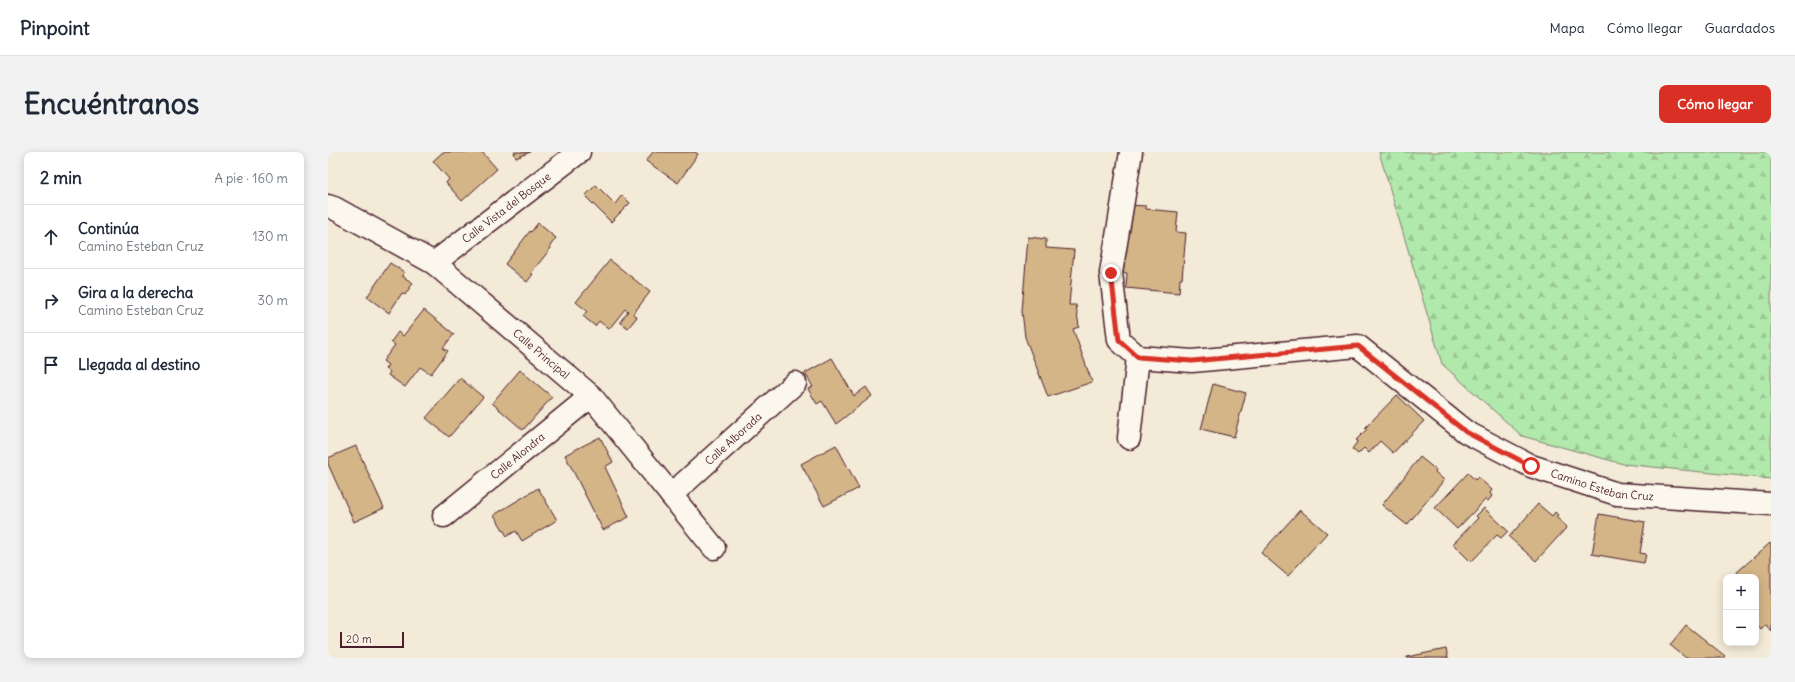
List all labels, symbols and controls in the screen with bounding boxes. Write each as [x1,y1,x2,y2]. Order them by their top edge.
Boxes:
text: Pinpoint [20,16,90,40]
text: Mapa [1550,19,1585,37]
text: Cómo llegar [1607,19,1683,37]
text: Guardados [1705,19,1775,37]
button: Cómo llegar [1659,85,1771,123]
text: Encuéntranos [24,86,199,122]
text: 2 min [40,167,82,189]
street label: Calle Vista del Bosque [459,169,554,246]
text: A pie · 160 m [214,170,288,187]
text: Continúa [78,219,139,238]
icon: ahead [40,226,62,248]
text: 130 m [252,228,288,245]
text: Camino Esteban Cruz [78,238,204,255]
route end [1102,264,1120,282]
text: Gira a la derecha [78,283,193,302]
icon: right [40,290,62,312]
text: 30 m [258,292,288,309]
text: Camino Esteban Cruz [78,302,204,319]
street label: Calle Principal [510,326,572,382]
icon: arrive [40,354,62,376]
text: Llegada al destino [78,355,200,374]
street label: Calle Alborada [702,409,765,468]
street label: Calle Alondra [488,430,548,482]
route start [1522,457,1540,475]
street label: Camino Esteban Cruz [1549,466,1654,503]
map controls [1723,574,1759,646]
button: + [1723,574,1759,610]
button: − [1723,610,1759,646]
scale bar [340,630,404,649]
text: 20 m [346,632,372,646]

